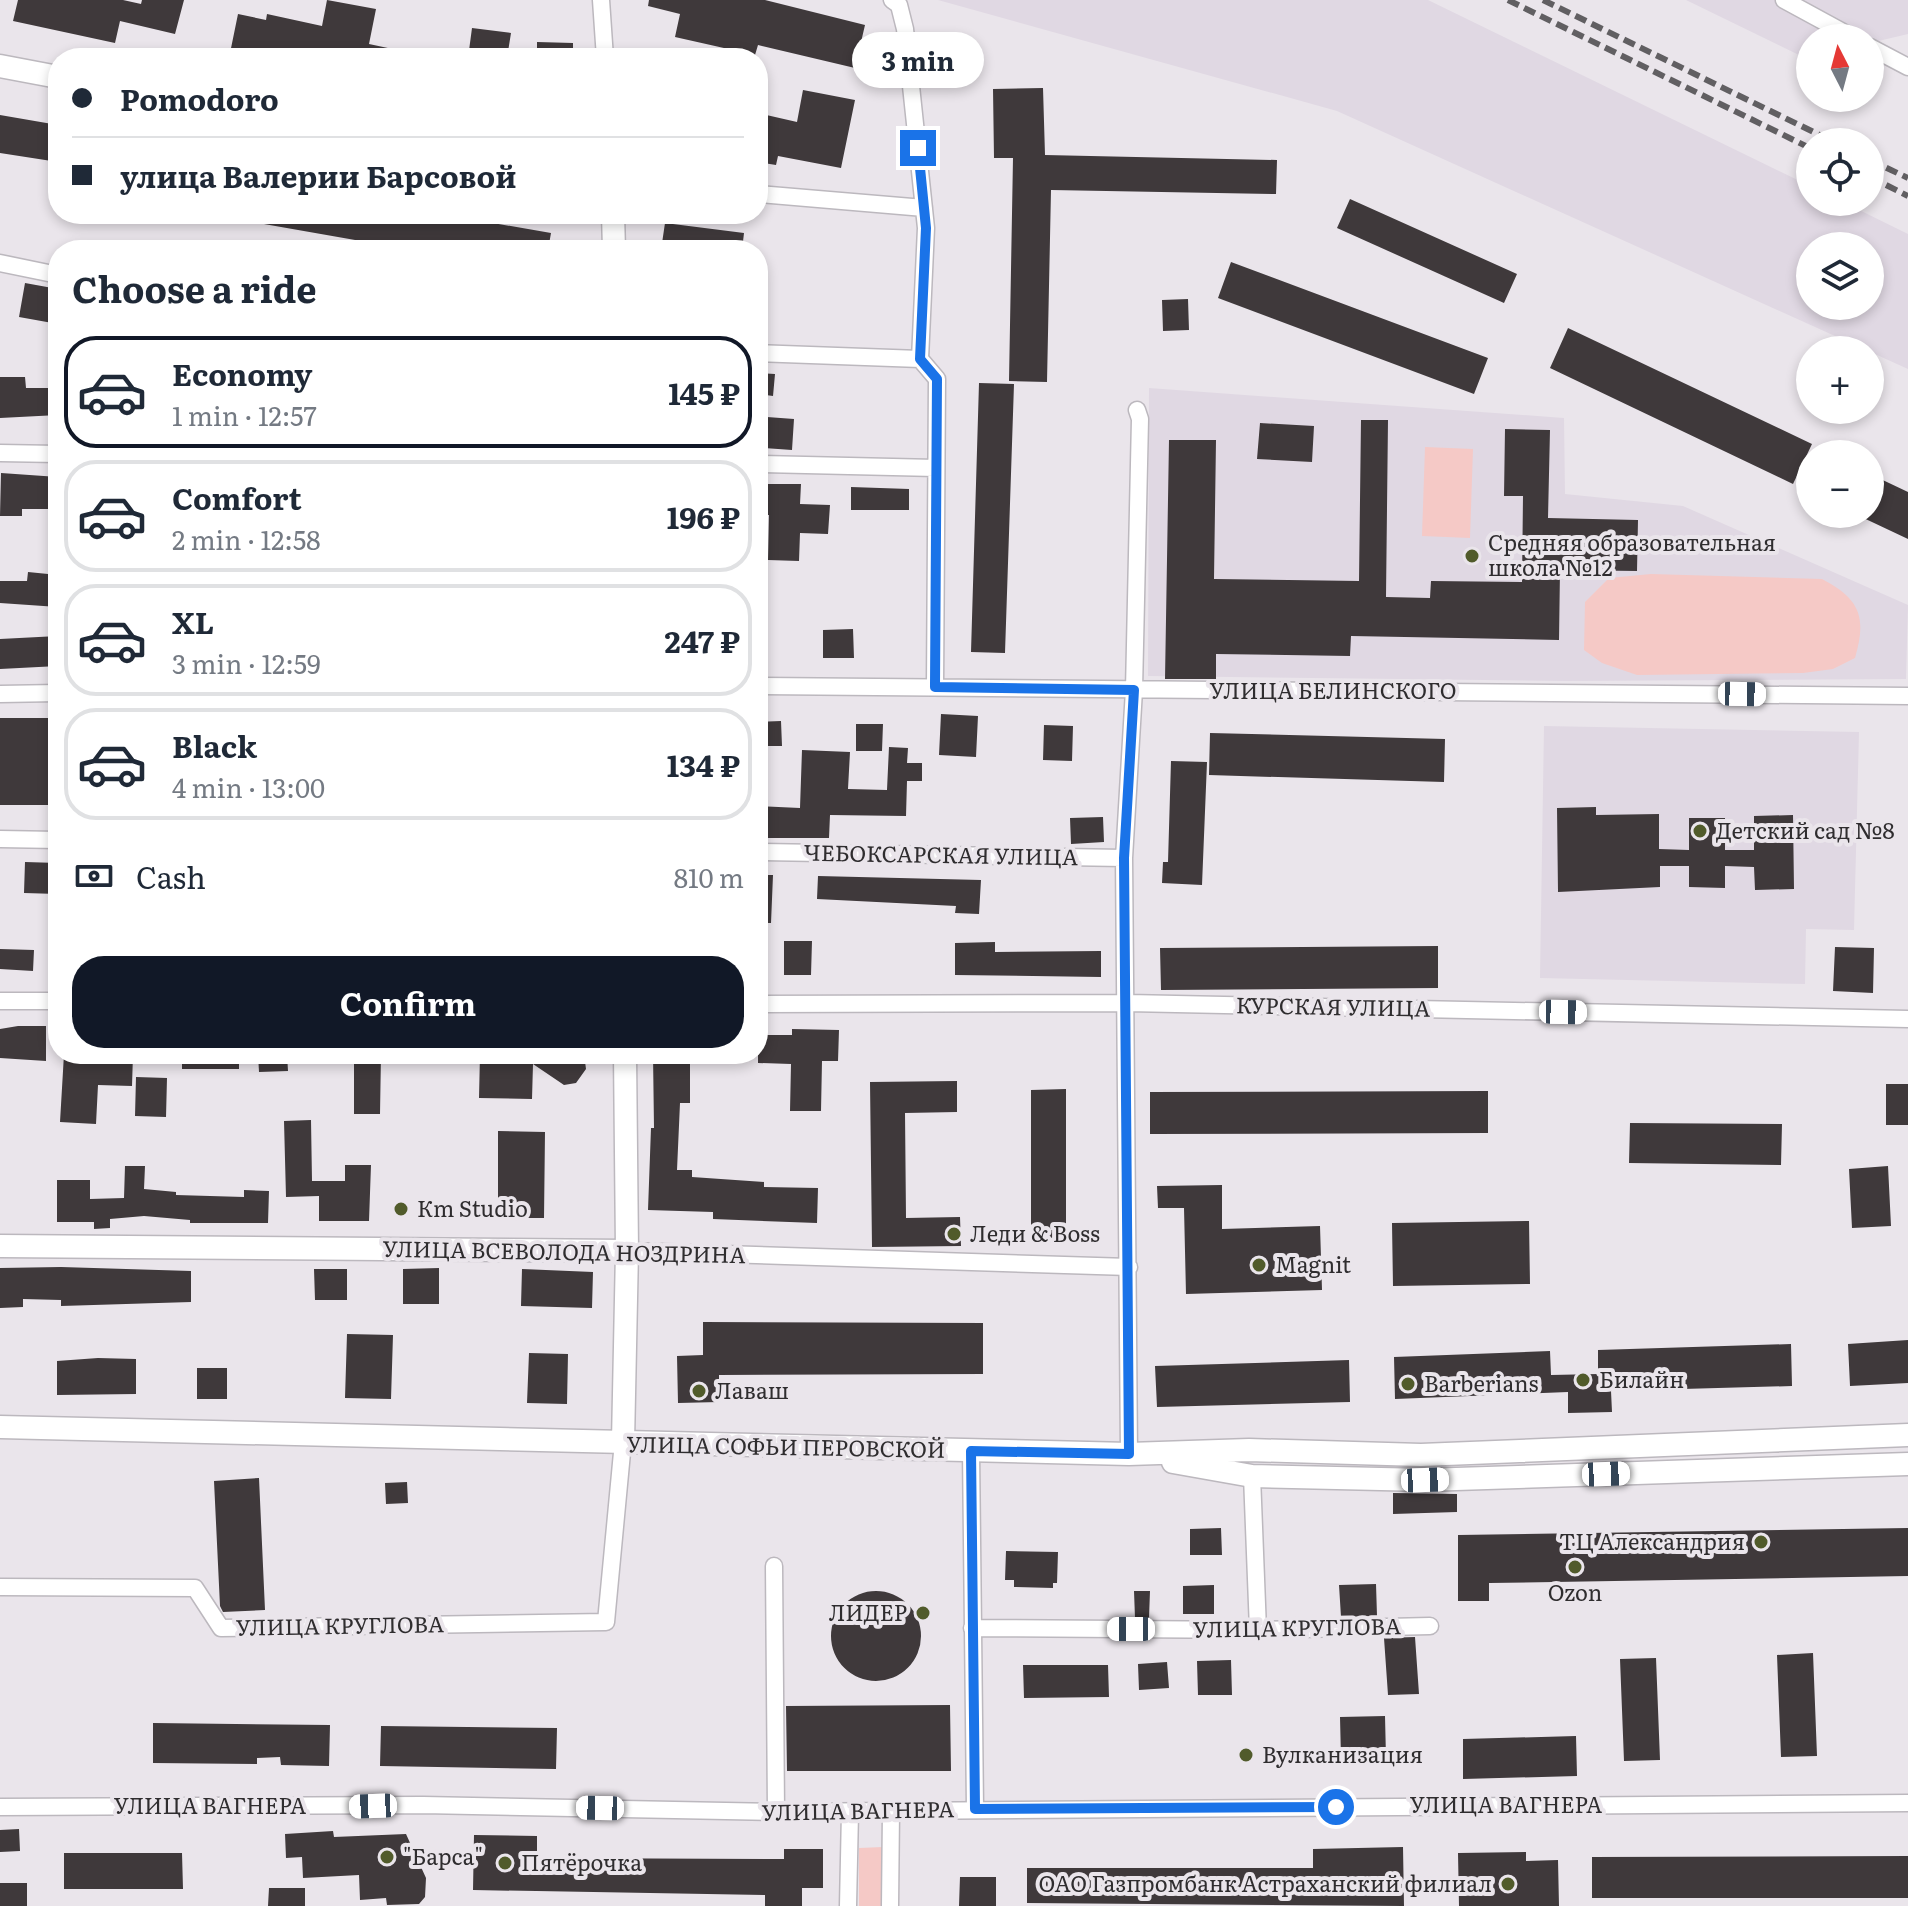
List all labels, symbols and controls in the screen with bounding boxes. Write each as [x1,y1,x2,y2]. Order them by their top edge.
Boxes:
north arrow [1796,24,1884,112]
map controls [1796,24,1884,528]
callout: 3 min [852,32,984,88]
text: 3 min [881,40,955,79]
text: Pomodoro [120,76,279,120]
button: locate [1796,128,1884,216]
route end [900,130,936,166]
text: улица Валерии Барсовой [120,153,517,197]
button: layers [1796,232,1884,320]
text: Choose a ride [72,261,317,314]
button: + [1796,336,1884,424]
text: Economy [172,351,312,395]
icon: car [76,356,148,428]
text: 145 ₽ [668,370,740,414]
text: 1 min · 12:57 [172,395,317,434]
button: − [1796,440,1884,528]
text: Comfort [172,475,302,519]
icon: car [76,480,148,552]
text: 196 ₽ [667,494,740,538]
text: 2 min · 12:58 [172,519,321,558]
place label: Средняя образовательная школа №12 [1488,525,1776,583]
marker: Средняя образовательная школа №12 [1463,547,1481,565]
text: XL [172,599,214,643]
icon: car [76,604,148,676]
text: 247 ₽ [665,618,740,662]
text: 3 min · 12:59 [172,643,321,682]
street label: УЛИЦА БЕЛИНСКОГО [1210,673,1456,706]
car [1718,682,1766,706]
text: Black [172,723,257,767]
icon: car [76,728,148,800]
text: 134 ₽ [667,742,740,786]
text: 4 min · 13:00 [172,767,325,806]
place label: Детский сад №8 [1716,813,1895,846]
marker: Детский сад №8 [1691,822,1709,840]
street label: ЧЕБОКСАРСКАЯ УЛИЦА [804,835,1078,872]
icon: cash [72,854,116,898]
text: Cash [136,854,206,898]
text: 810 m [674,857,744,896]
button: Confirm [72,956,744,1048]
street label: КУРСКАЯ УЛИЦА [1235,987,1431,1024]
car [1539,1000,1587,1024]
place label: Кm Studio [417,1191,528,1224]
marker: Кm Studio [392,1200,410,1218]
place label: Леди & Boss [970,1216,1100,1249]
marker: Леди & Boss [945,1225,963,1243]
street label: УЛИЦА ВСЕВОЛОДА НОЗДРИНА [382,1231,746,1270]
place label: Magnit [1275,1247,1351,1280]
marker: Magnit [1250,1256,1268,1274]
place label: Билайн [1599,1362,1684,1395]
place label: Barberians [1424,1366,1538,1399]
marker: Билайн [1574,1371,1592,1389]
place label: Лаваш [715,1373,789,1406]
marker: Barberians [1399,1375,1417,1393]
marker: Лаваш [690,1382,708,1400]
street label: УЛИЦА СОФЬИ ПЕРОВСКОЙ [626,1426,946,1465]
car [1582,1461,1630,1487]
car [1401,1467,1449,1493]
place label: ТЦ Александрия [1559,1524,1745,1557]
marker: ТЦ Александрия [1752,1533,1770,1551]
marker: Ozon [1566,1558,1584,1576]
place label: Ozon [1548,1575,1602,1608]
place label: ЛИДЕР [829,1595,907,1628]
marker: ЛИДЕР [914,1604,932,1622]
street label: УЛИЦА КРУГЛОВА [236,1606,444,1643]
street label: УЛИЦА КРУГЛОВА [1193,1608,1401,1645]
car [1107,1617,1155,1641]
place label: Вулканизация [1262,1737,1423,1770]
marker: Вулканизация [1237,1746,1255,1764]
street label: УЛИЦА ВАГНЕРА [1410,1787,1602,1820]
street label: УЛИЦА ВАГНЕРА [114,1788,306,1821]
route start [1318,1789,1354,1825]
street label: УЛИЦА ВАГНЕРА [761,1791,955,1828]
car [349,1793,397,1819]
car [576,1796,624,1820]
place label: "Барса" [403,1839,483,1872]
place label: Пятёрочка [521,1845,642,1878]
marker: "Барса" [378,1848,396,1866]
marker: Пятёрочка [496,1854,514,1872]
place label: ОАО Газпромбанк Астраханский филиал [1038,1866,1492,1899]
marker: ОАО Газпромбанк Астраханский филиал [1499,1875,1517,1893]

